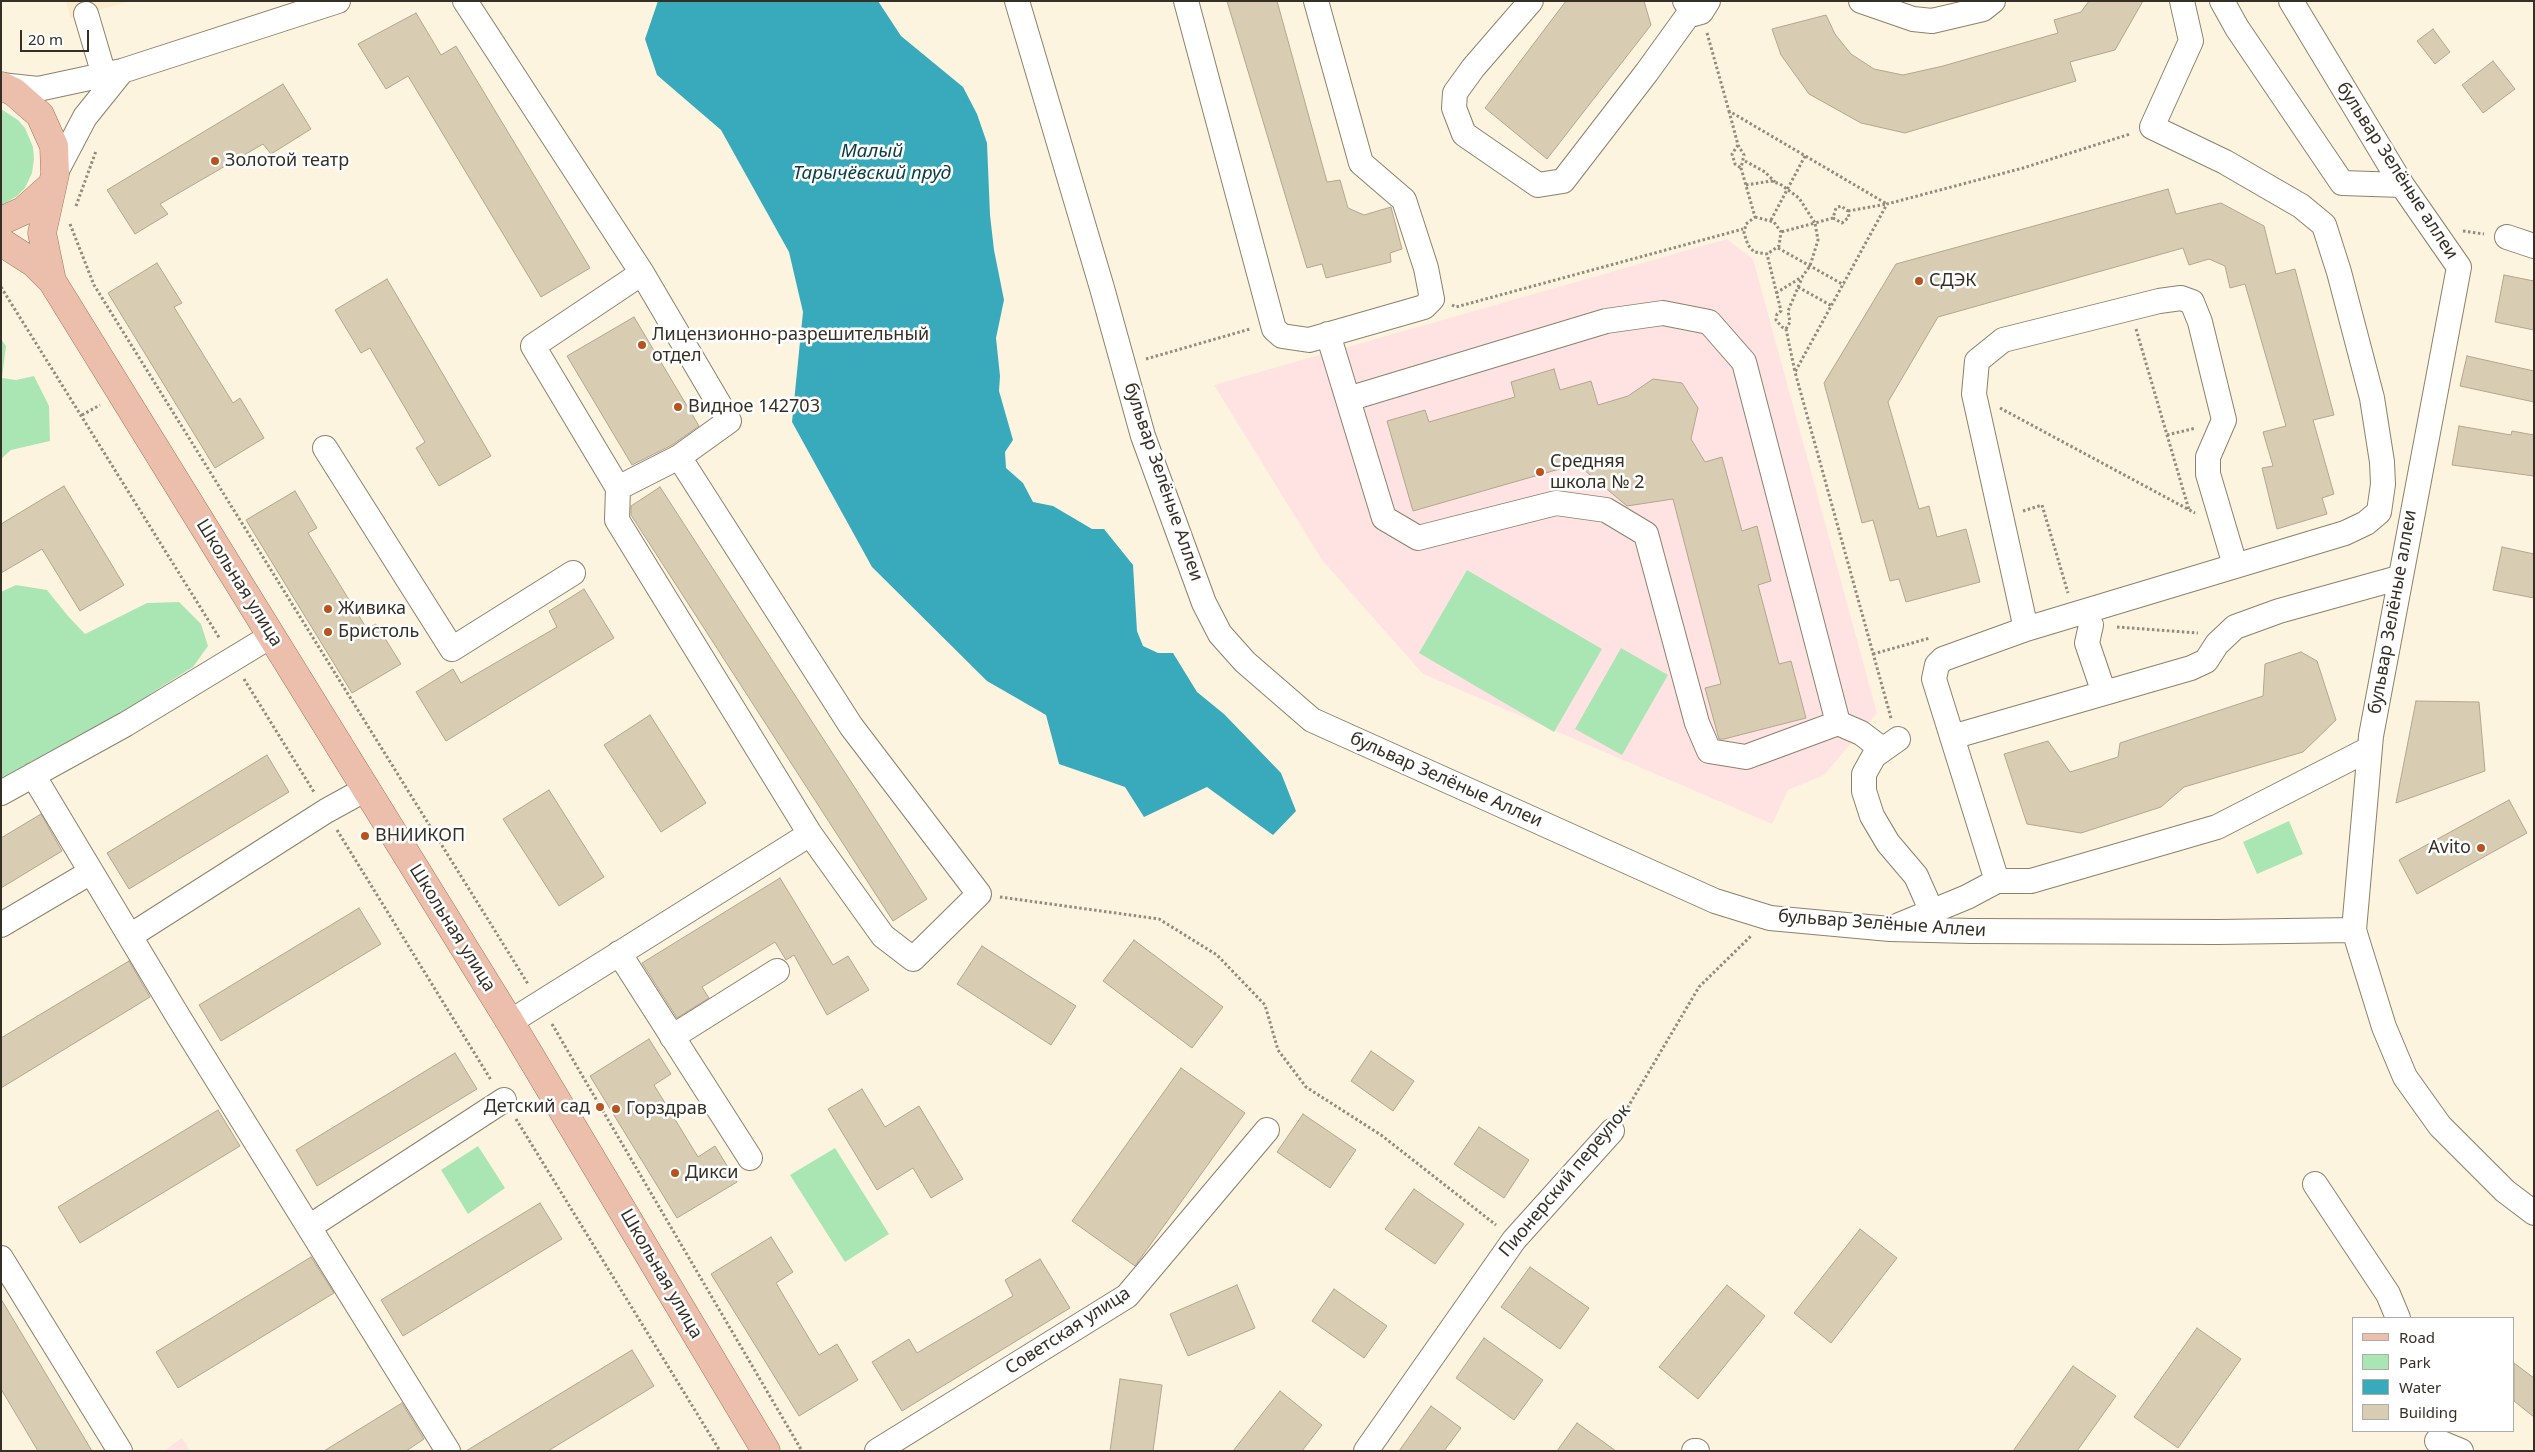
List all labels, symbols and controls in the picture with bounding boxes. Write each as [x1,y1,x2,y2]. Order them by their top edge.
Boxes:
scale bar [22,20,91,52]
text: 20 m [28,29,63,49]
street label: бульвар Зелёные аллеи [2332,78,2462,264]
water label: Малый Тарычёвский пруд [793,141,951,185]
place label: Золотой театр [225,150,349,172]
marker: Золотой театр [209,155,221,167]
place label: СДЭК [1929,270,1977,292]
marker: СДЭК [1913,275,1925,287]
place label: Лицензионно-разрешительный отдел [652,324,929,366]
marker: Лицензионно-разрешительный отдел [636,339,648,351]
street label: бульвар Зелёные Аллеи [1119,380,1207,584]
place label: Видное 142703 [688,396,820,418]
marker: Видное 142703 [672,401,684,413]
place label: Средняя школа № 2 [1550,451,1645,494]
marker: Средняя школа № 2 [1534,466,1546,478]
street label: бульвар Зелёные аллеи [2364,508,2422,716]
street label: Школьная улица [191,515,287,651]
place label: Живика [338,598,406,620]
marker: Живика [322,603,334,615]
place label: Бристоль [338,621,419,643]
marker: Бристоль [322,626,334,638]
street label: бульвар Зелёные Аллеи [1346,728,1546,832]
place label: ВНИИКОП [375,825,465,847]
marker: ВНИИКОП [359,830,371,842]
place label: Avito [2428,837,2471,859]
marker: Avito [2475,842,2487,854]
street label: Школьная улица [404,860,500,996]
street label: бульвар Зелёные Аллеи [1777,906,1987,942]
place label: Детский сад [484,1096,590,1118]
place label: Горздрав [626,1098,707,1120]
street label: Пионерский переулок [1495,1100,1635,1262]
marker: Детский сад [594,1101,606,1113]
marker: Горздрав [610,1103,622,1115]
place label: Дикси [685,1162,739,1184]
marker: Дикси [669,1167,681,1179]
street label: Школьная улица [615,1205,707,1343]
street label: Советская улица [1002,1283,1134,1379]
legend [2352,1317,2515,1432]
text: Road [2399,1327,2435,1347]
text: Park [2399,1352,2431,1372]
text: Water [2399,1377,2441,1397]
text: Building [2399,1402,2457,1422]

